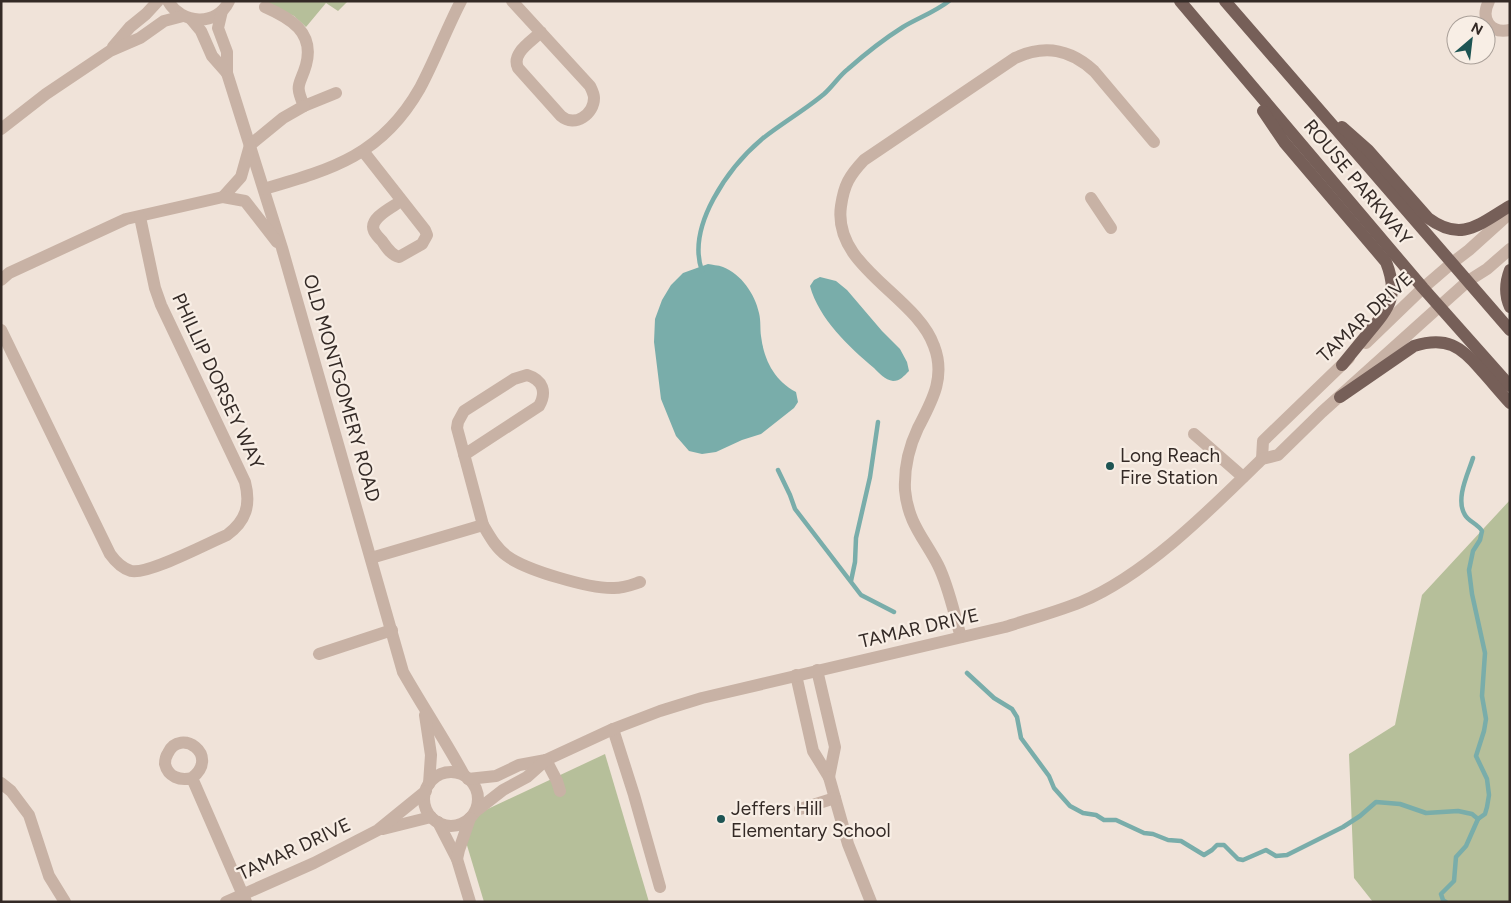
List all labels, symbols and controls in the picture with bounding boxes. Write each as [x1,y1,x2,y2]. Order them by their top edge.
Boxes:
north arrow [1446,15,1496,65]
text: N [1468,19,1486,39]
street label: ROUSE PARKWAY [1299,115,1418,250]
street label: TAMAR DRIVE [1313,267,1417,367]
street label: OLD MONTGOMERY ROAD [298,272,386,504]
street label: PHILLIP DORSEY WAY [167,289,269,473]
place label: Long Reach Fire Station [1120,444,1220,489]
marker: Long Reach Fire Station [1104,460,1116,472]
street label: TAMAR DRIVE [857,603,981,653]
place label: Jeffers Hill Elementary School [731,797,891,842]
street label: TAMAR DRIVE [234,813,354,885]
marker: Jeffers Hill Elementary School [715,813,727,825]

